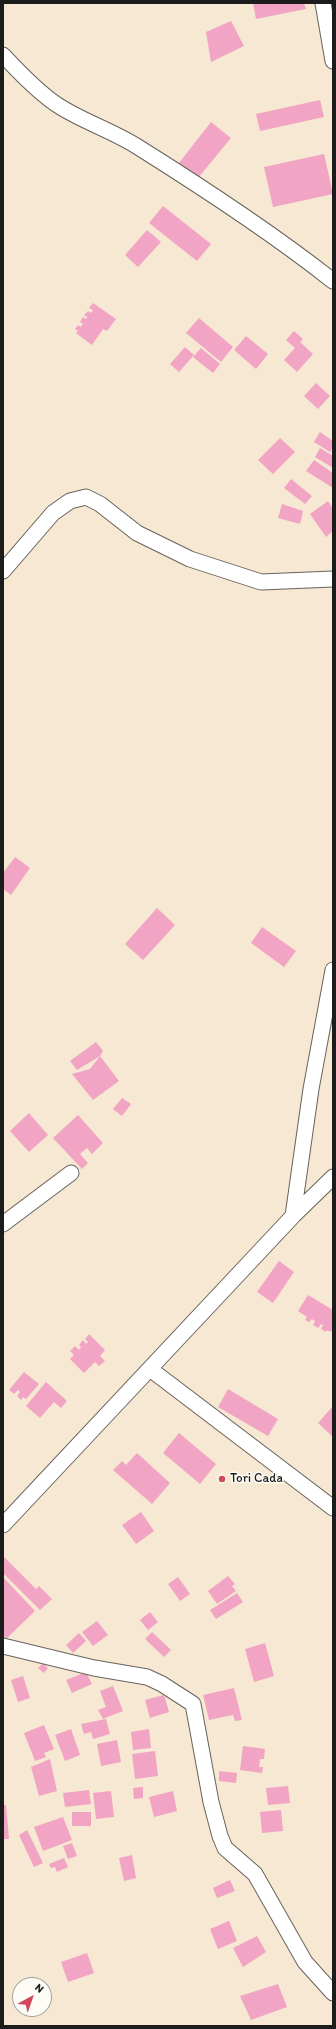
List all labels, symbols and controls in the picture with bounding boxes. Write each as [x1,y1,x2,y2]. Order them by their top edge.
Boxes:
place label: Tori Cada [230,1471,283,1487]
marker: Tori Cada [217,1474,227,1484]
north arrow [12,1977,52,2017]
text: N [32,1981,46,1996]

